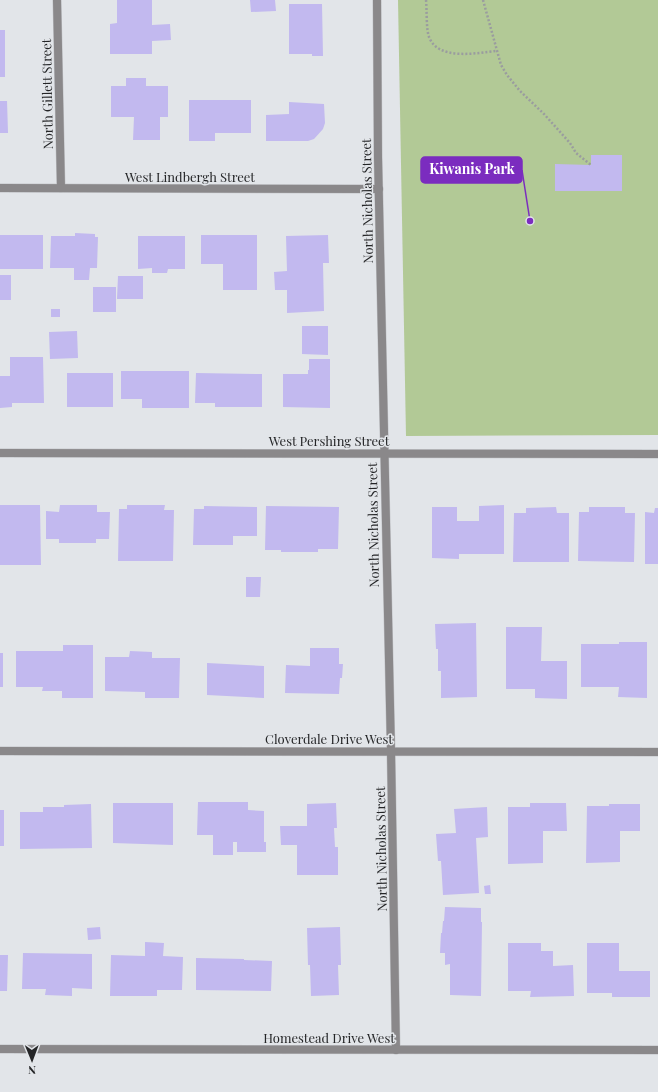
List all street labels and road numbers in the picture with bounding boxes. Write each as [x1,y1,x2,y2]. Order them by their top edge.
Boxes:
street label: North Gillett Street [37,38,56,150]
street label: North Nicholas Street [357,138,376,264]
street label: West Lindbergh Street [124,168,255,185]
street label: West Pershing Street [268,432,390,449]
street label: North Nicholas Street [363,462,382,588]
street label: Cloverdale Drive West [265,730,393,747]
street label: North Nicholas Street [371,786,390,912]
street label: Homestead Drive West [263,1029,395,1046]

